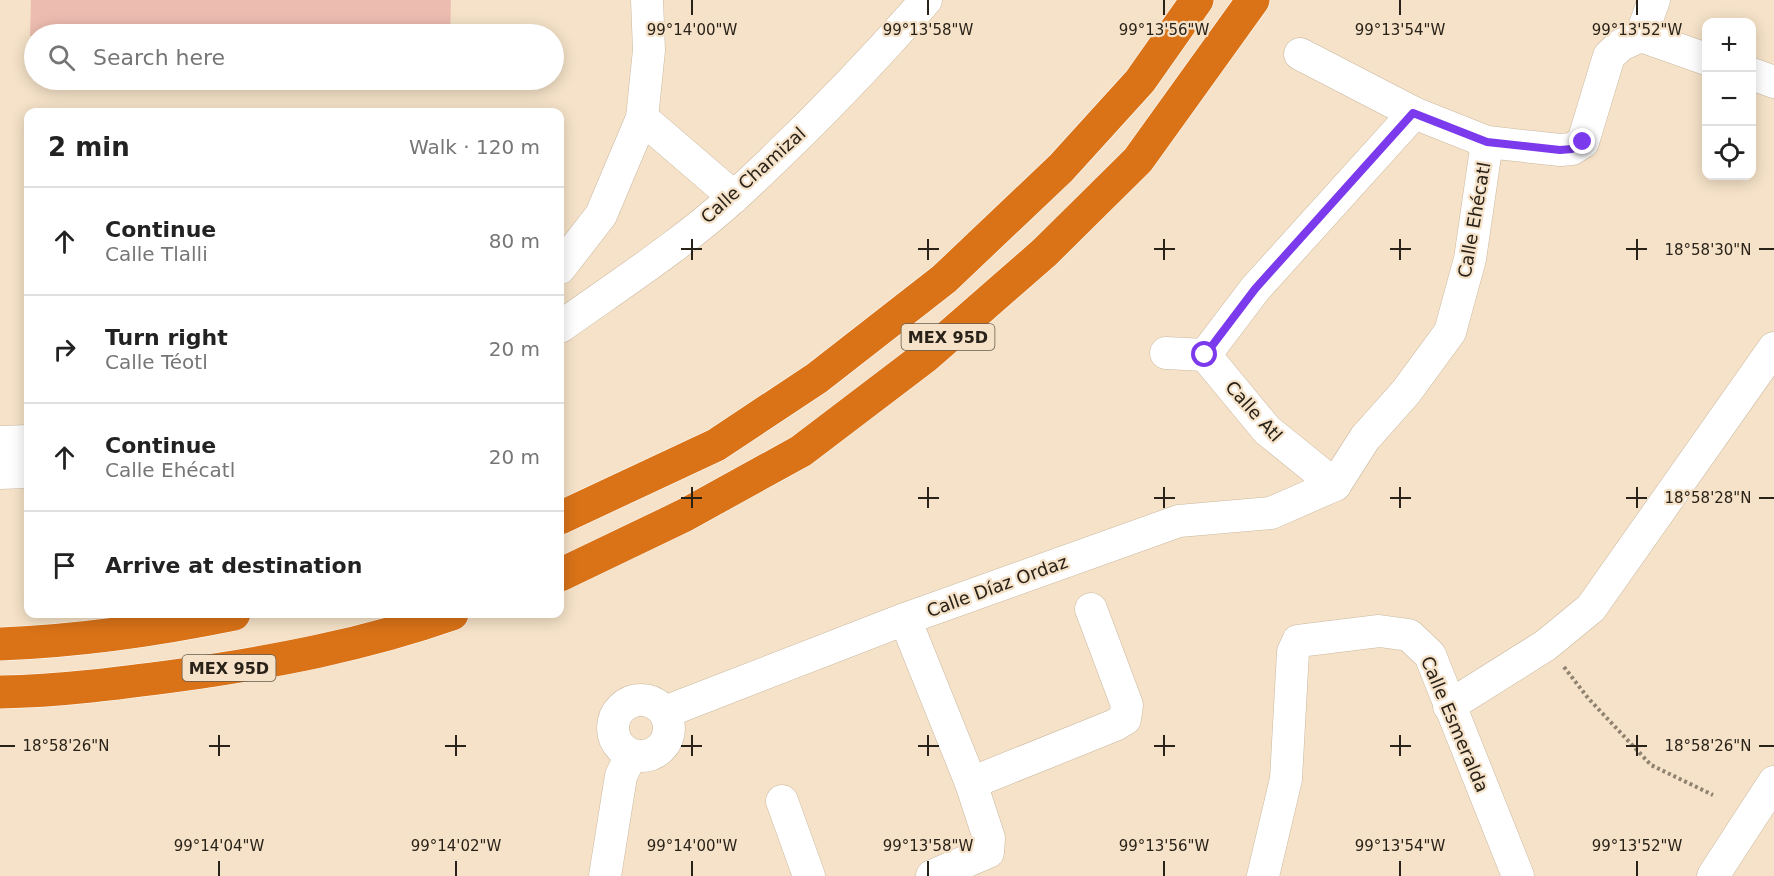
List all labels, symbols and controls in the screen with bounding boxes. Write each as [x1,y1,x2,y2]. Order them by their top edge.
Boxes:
map controls [1702,18,1756,180]
button: + [1702,18,1756,72]
text: 99°14'00"W [647,21,737,39]
text: 99°13'58"W [883,21,973,39]
text: 99°13'56"W [1119,21,1209,39]
text: 99°13'54"W [1355,21,1445,39]
text: 99°13'52"W [1592,21,1682,39]
search box [24,24,564,90]
icon: search [45,41,78,74]
text: Search here [93,45,225,70]
button: − [1702,72,1756,126]
street label: Calle Chamizal [696,123,810,227]
button: locate [1702,126,1756,180]
route end [1569,128,1595,154]
text: 2 min [48,132,130,162]
text: Walk · 120 m [409,135,540,159]
street label: Calle Ehécatl [1453,160,1495,280]
text: Continue [105,217,216,242]
icon: ahead [48,225,81,258]
text: 80 m [489,229,540,253]
text: 18°58'30"N [1664,241,1752,259]
text: Calle Tlalli [105,242,208,266]
road number: MEX 95D [902,324,994,350]
text: Turn right [105,325,228,350]
icon: right [48,333,81,366]
text: 20 m [489,337,540,361]
route start [1191,341,1217,367]
text: Calle Téotl [105,350,208,374]
street label: Calle Atl [1221,376,1287,446]
text: Continue [105,433,216,458]
icon: ahead [48,441,81,474]
text: 20 m [489,445,540,469]
text: Calle Ehécatl [105,458,235,482]
text: 18°58'28"N [1664,489,1752,507]
icon: arrive [48,549,81,582]
street label: Calle Díaz Ordaz [924,551,1070,621]
text: Arrive at destination [105,553,362,578]
street label: Calle Esmeralda [1417,653,1493,795]
road number: MEX 95D [182,655,276,681]
text: 18°58'26"N [22,737,110,755]
text: 18°58'26"N [1664,737,1752,755]
text: 99°14'04"W [174,837,264,855]
text: 99°14'02"W [411,837,501,855]
text: 99°14'00"W [647,837,737,855]
text: 99°13'58"W [883,837,973,855]
text: 99°13'56"W [1119,837,1209,855]
text: 99°13'54"W [1355,837,1445,855]
text: 99°13'52"W [1592,837,1682,855]

